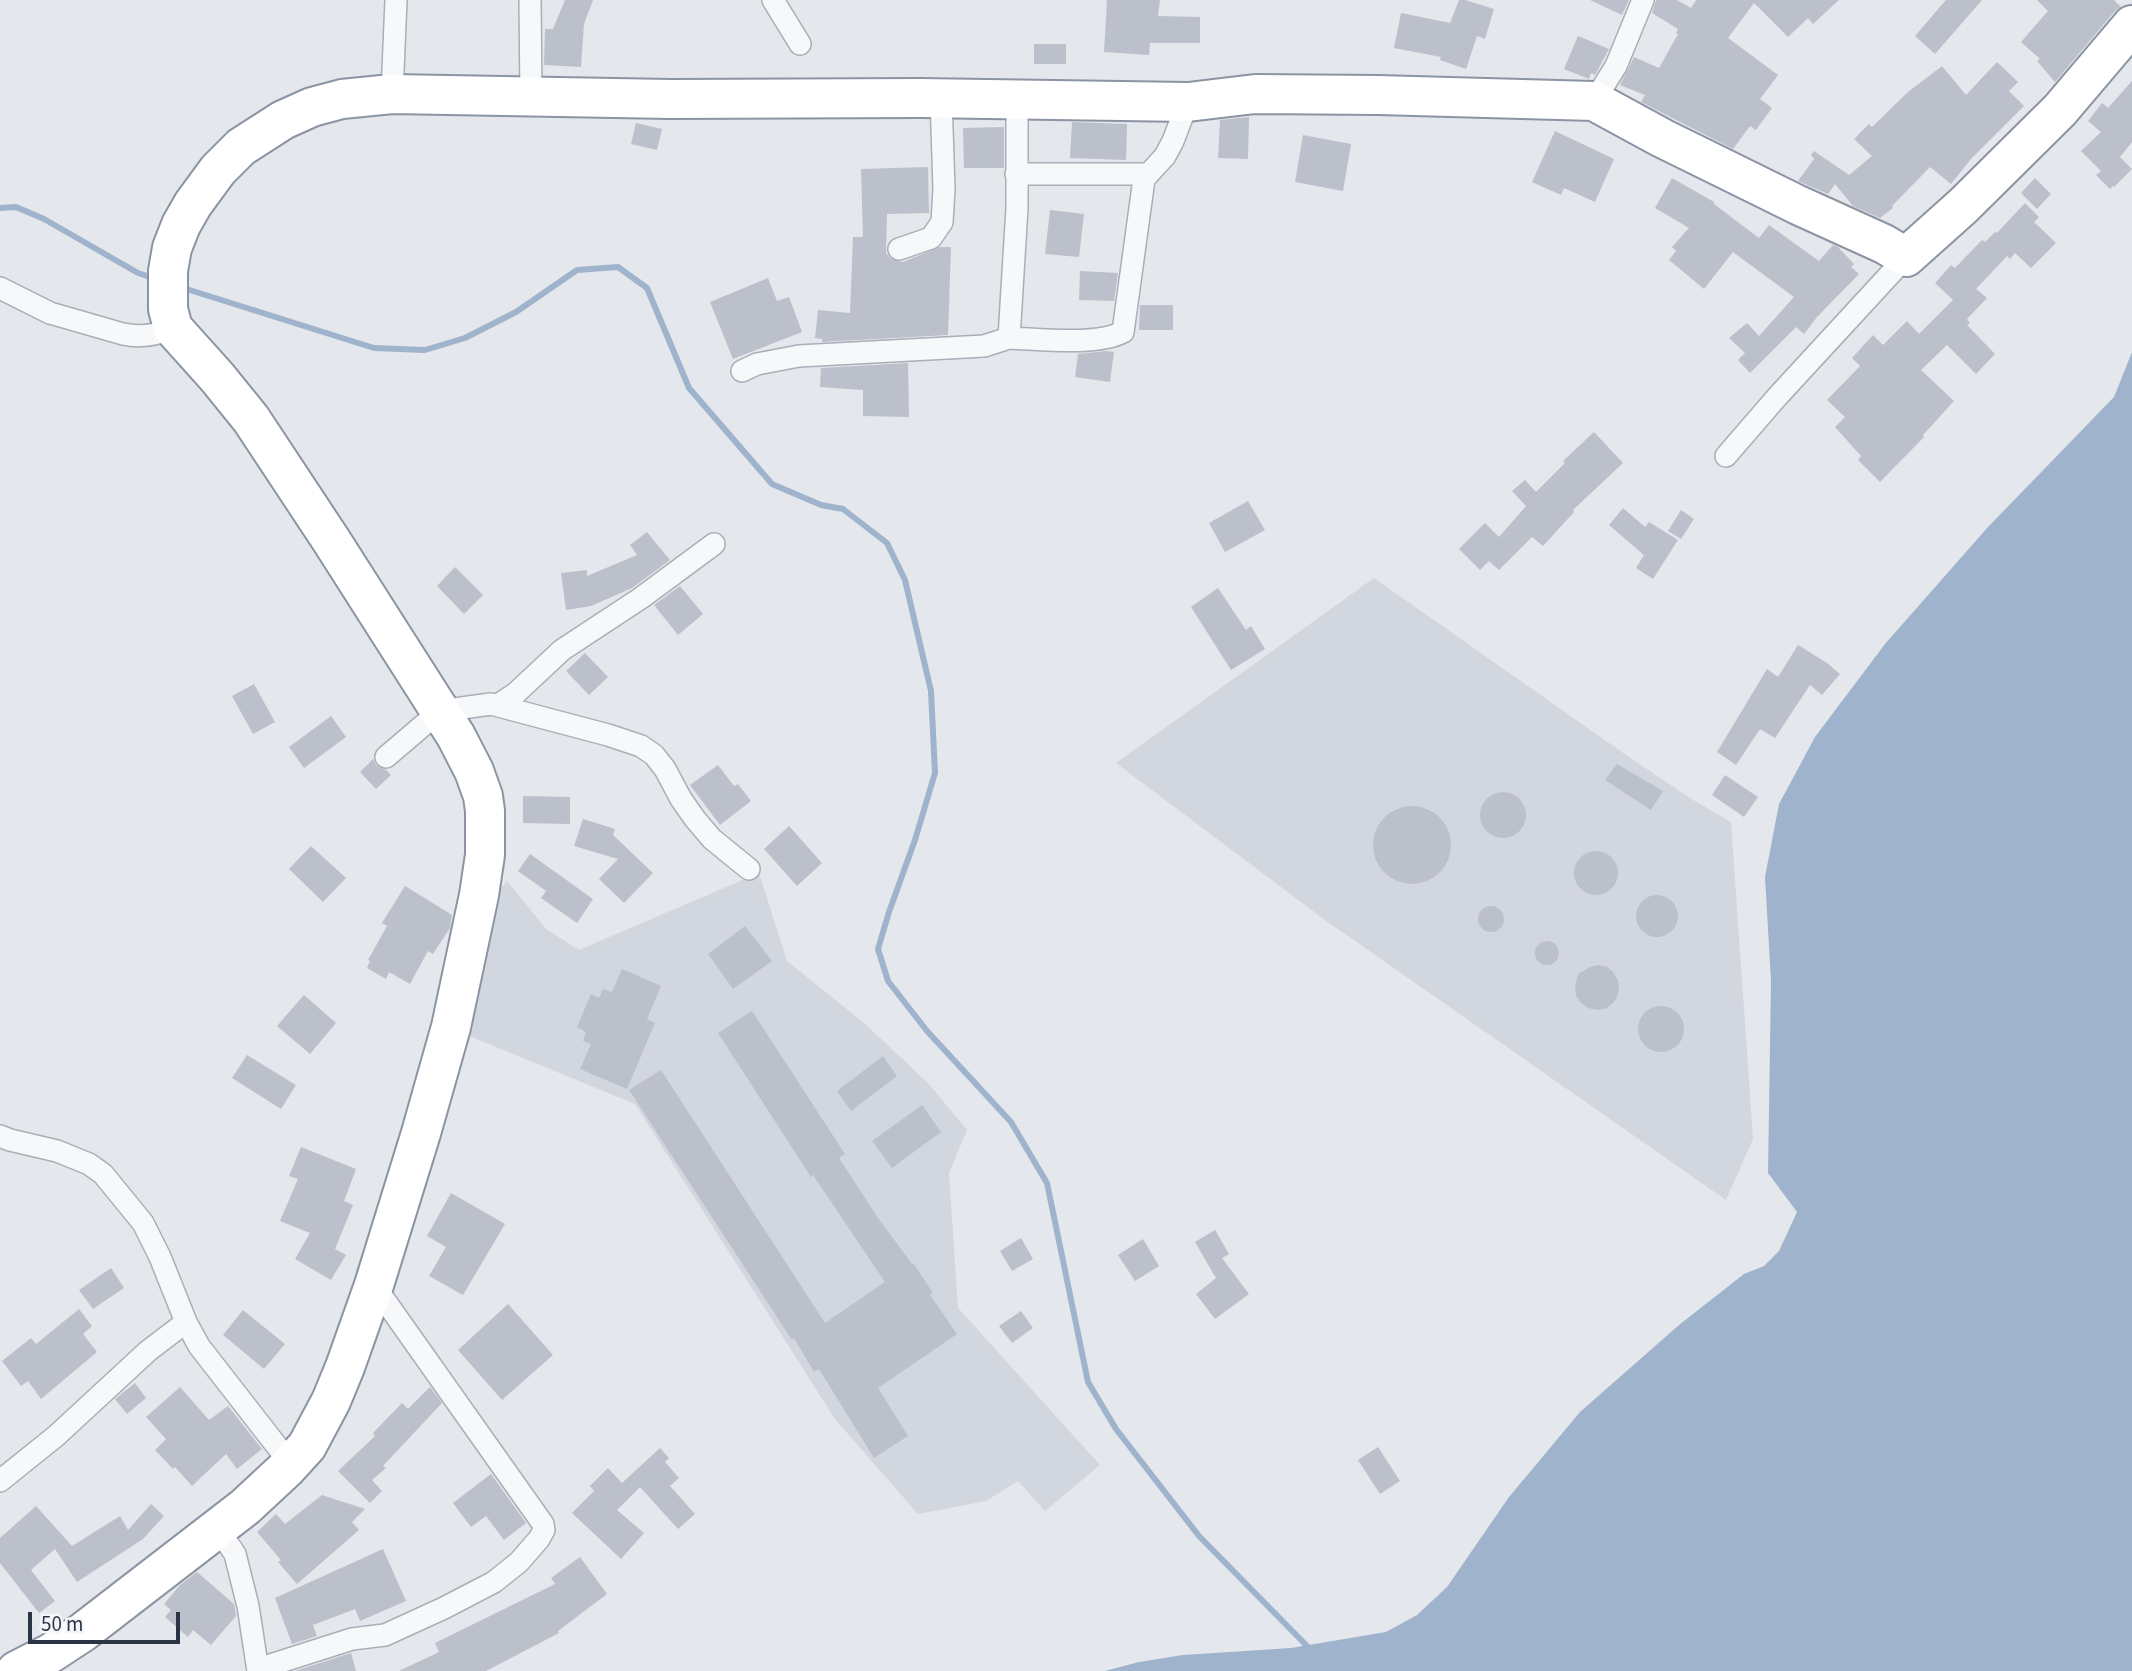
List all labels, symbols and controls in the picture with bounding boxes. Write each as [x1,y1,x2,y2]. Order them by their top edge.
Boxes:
scale bar [32,1598,184,1642]
text: 50 m [41,1609,83,1639]

